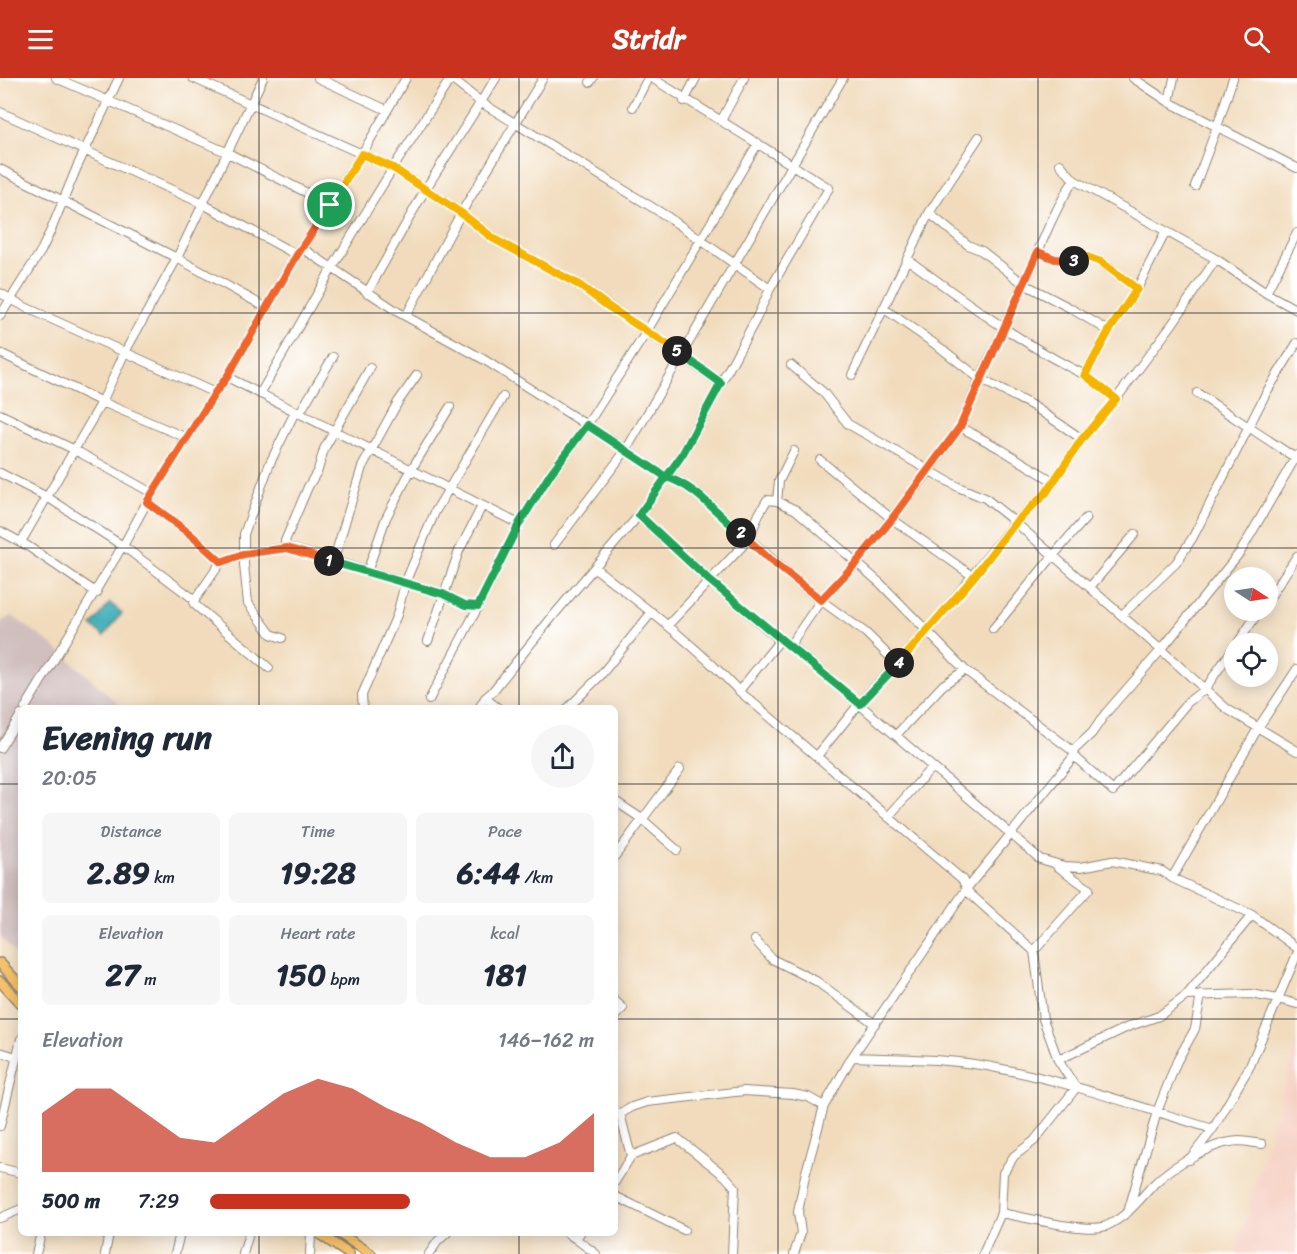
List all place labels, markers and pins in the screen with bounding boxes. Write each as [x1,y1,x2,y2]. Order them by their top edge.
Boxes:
pin [304,179,355,230]
pin: 3 [1059,246,1089,276]
pin: 5 [662,336,692,366]
pin: 2 [726,518,756,548]
pin: 1 [314,546,344,576]
pin: 4 [884,648,914,678]

